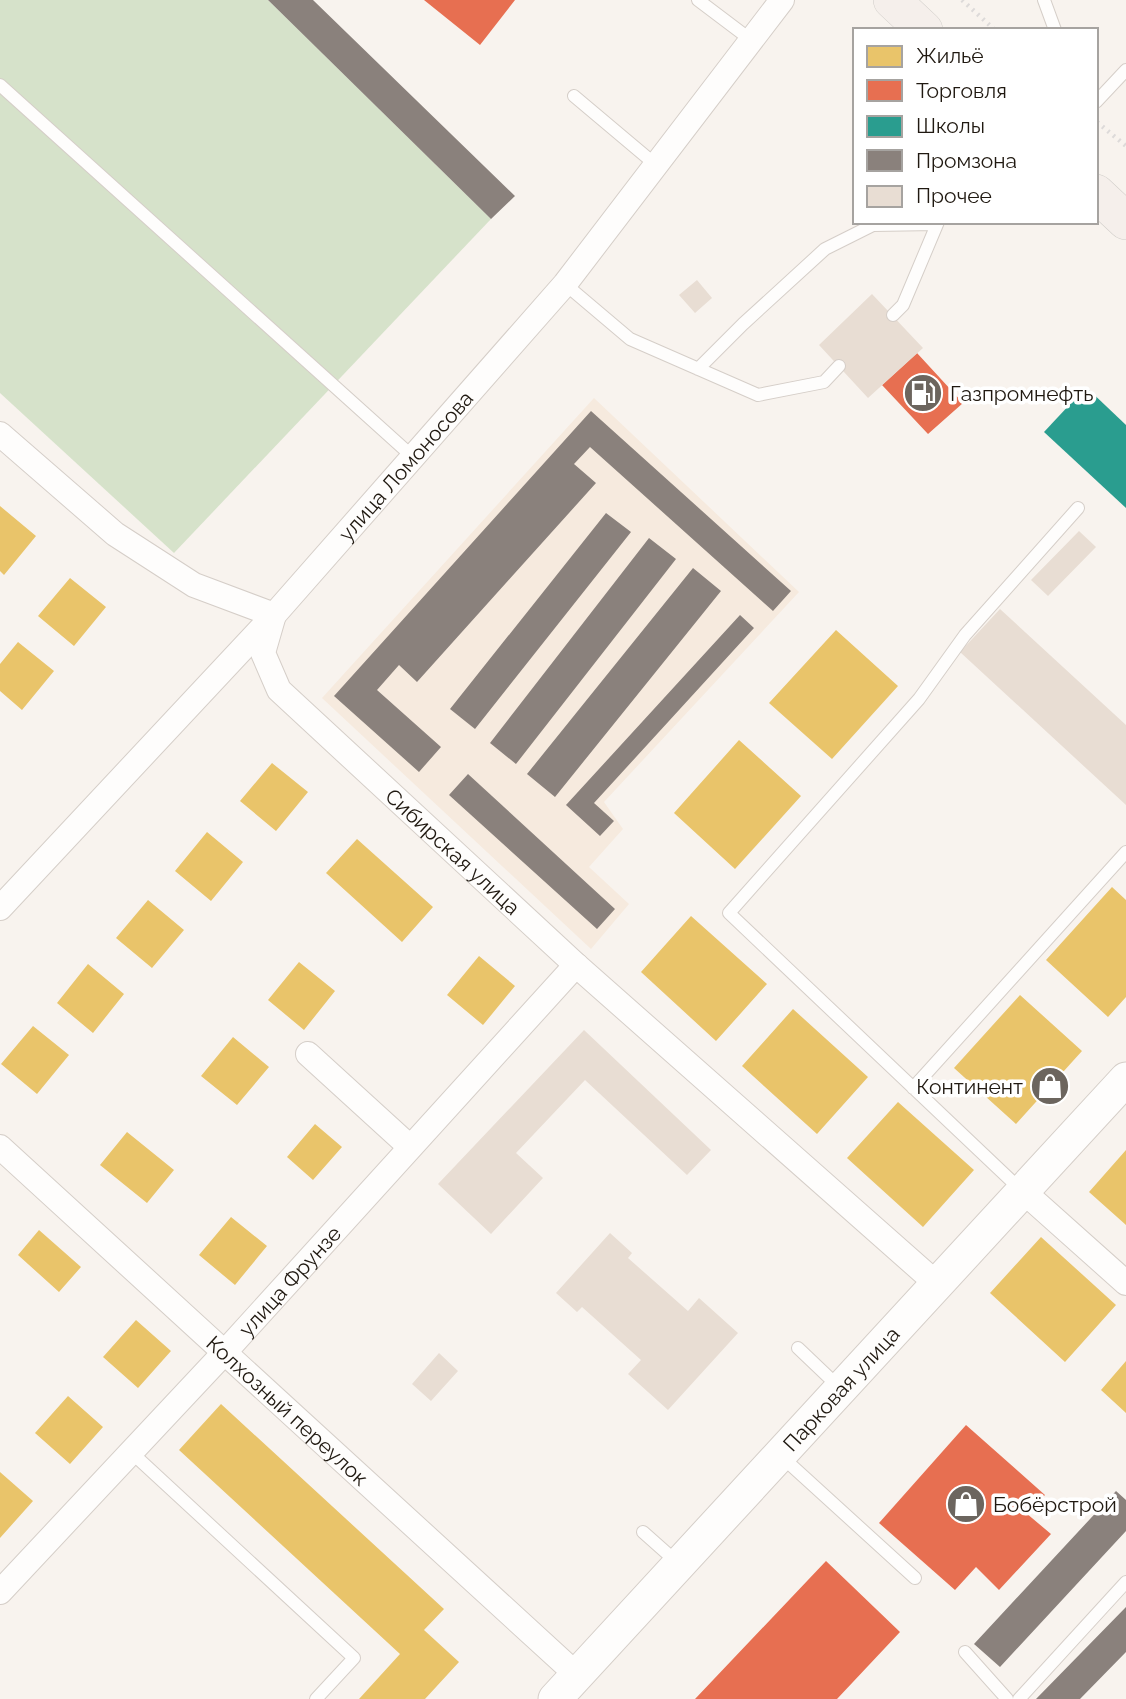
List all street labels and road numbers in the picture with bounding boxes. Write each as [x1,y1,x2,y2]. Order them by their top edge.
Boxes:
street label: улица Ломоносова [333,386,478,546]
street label: Сибирская улица [381,783,525,920]
street label: улица Фрунзе [233,1221,346,1341]
street label: Парковая улица [777,1321,904,1456]
street label: Колхозный переулок [202,1330,374,1491]

